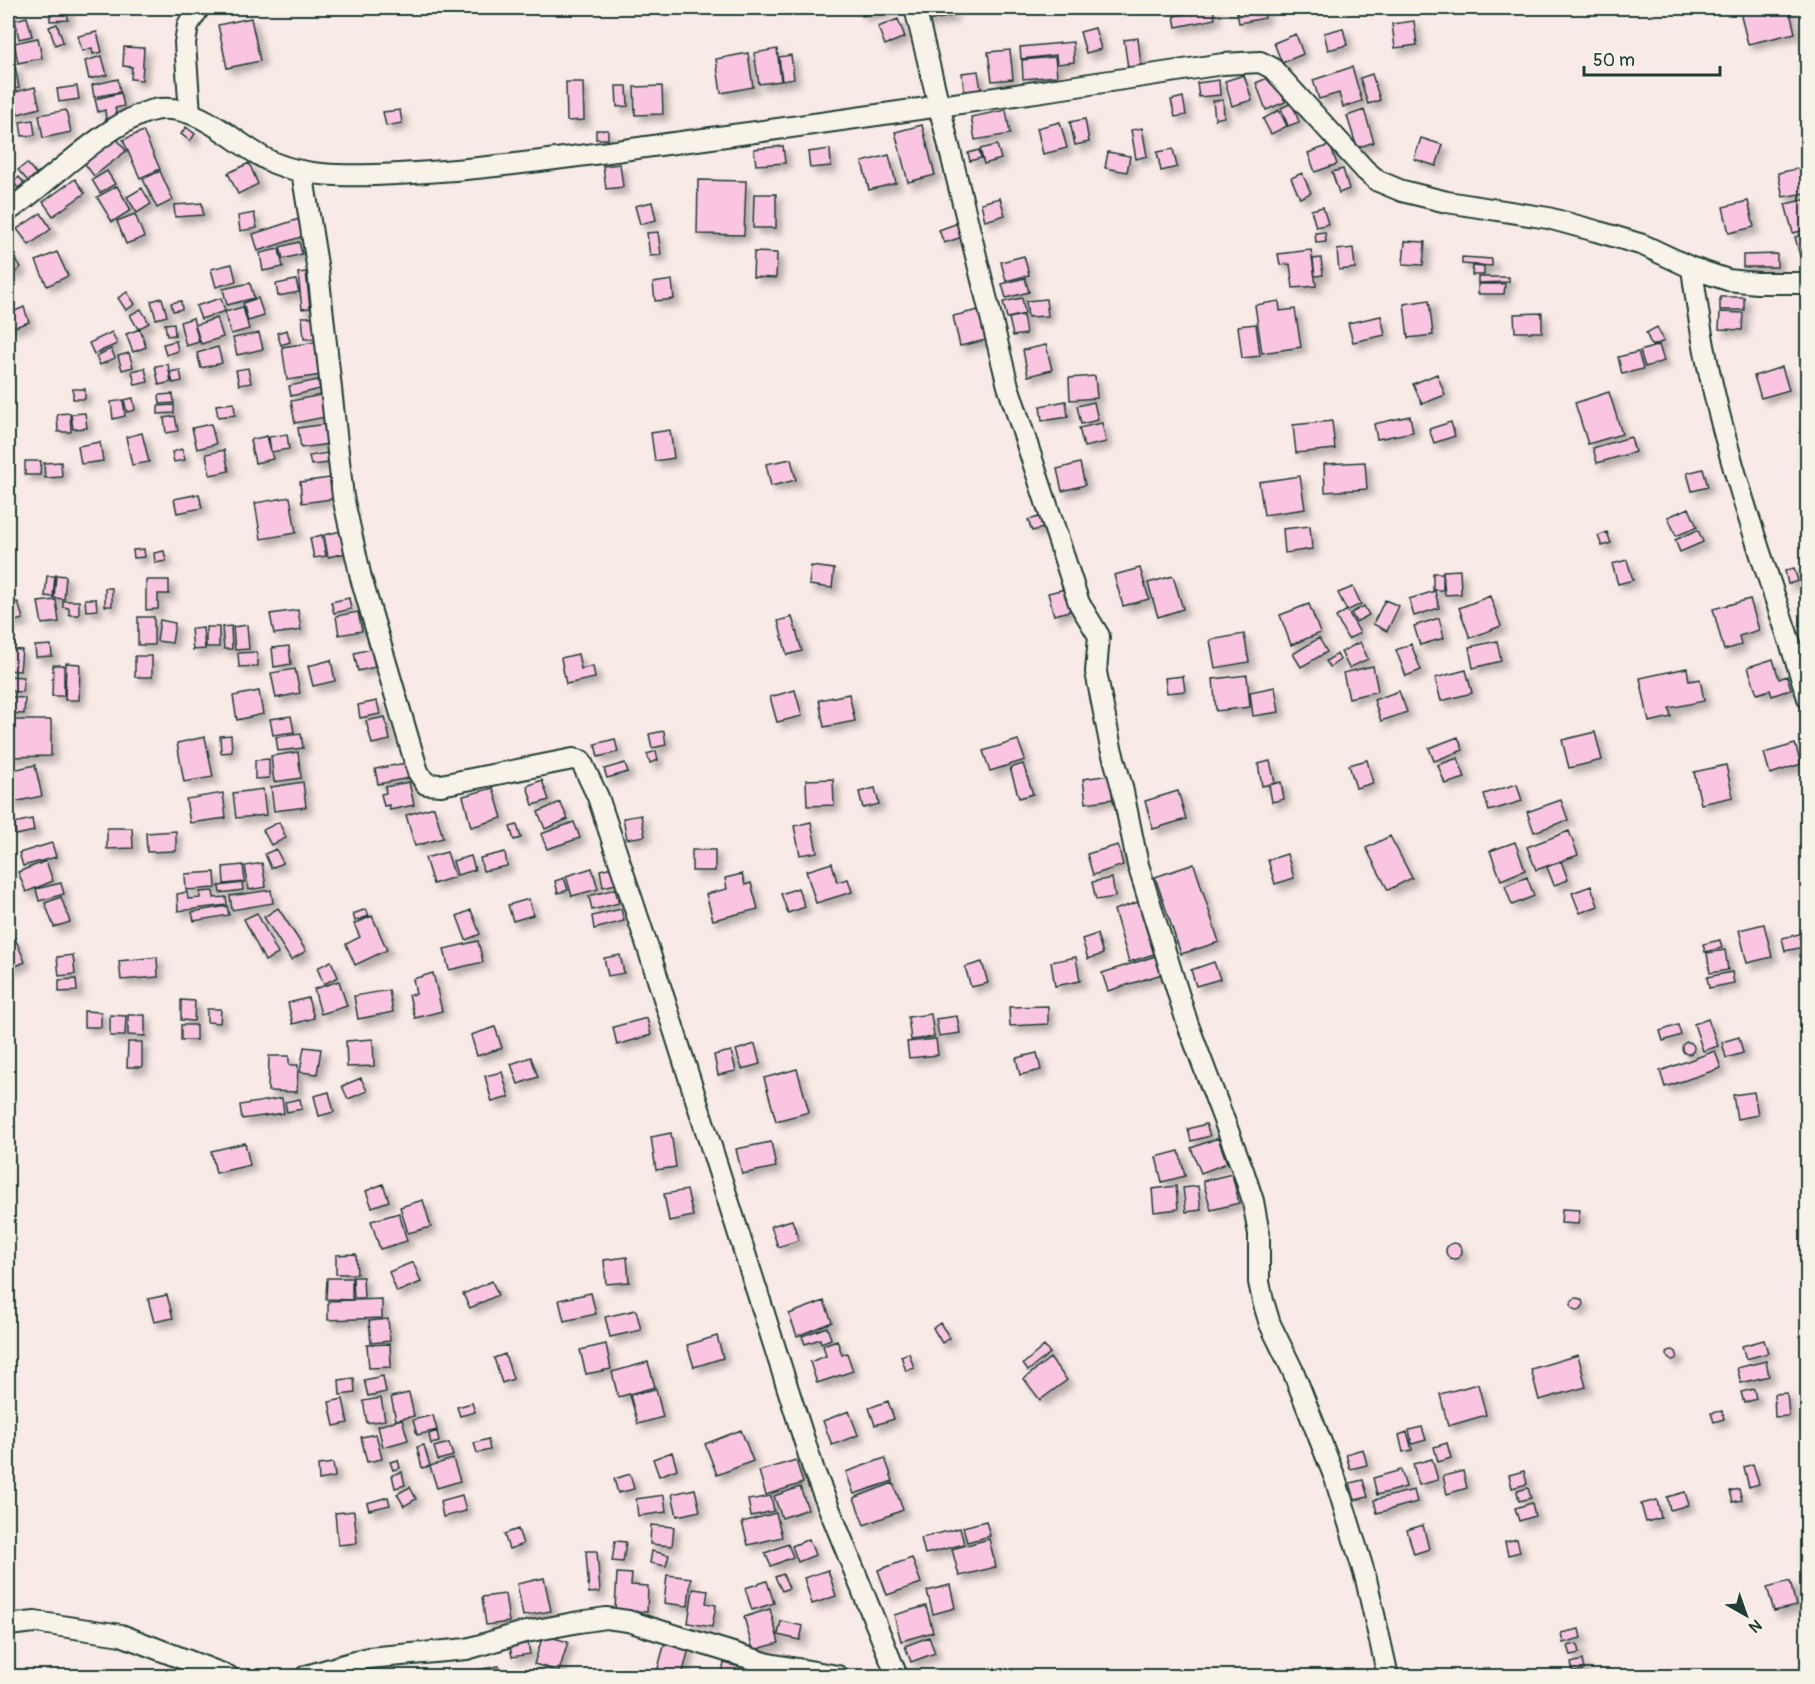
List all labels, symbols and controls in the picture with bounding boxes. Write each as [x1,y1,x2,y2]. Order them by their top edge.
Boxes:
scale bar [1584,39,1720,77]
text: 50 m [1593,49,1635,72]
north arrow [1716,1585,1776,1645]
text: N [1744,1615,1766,1637]

